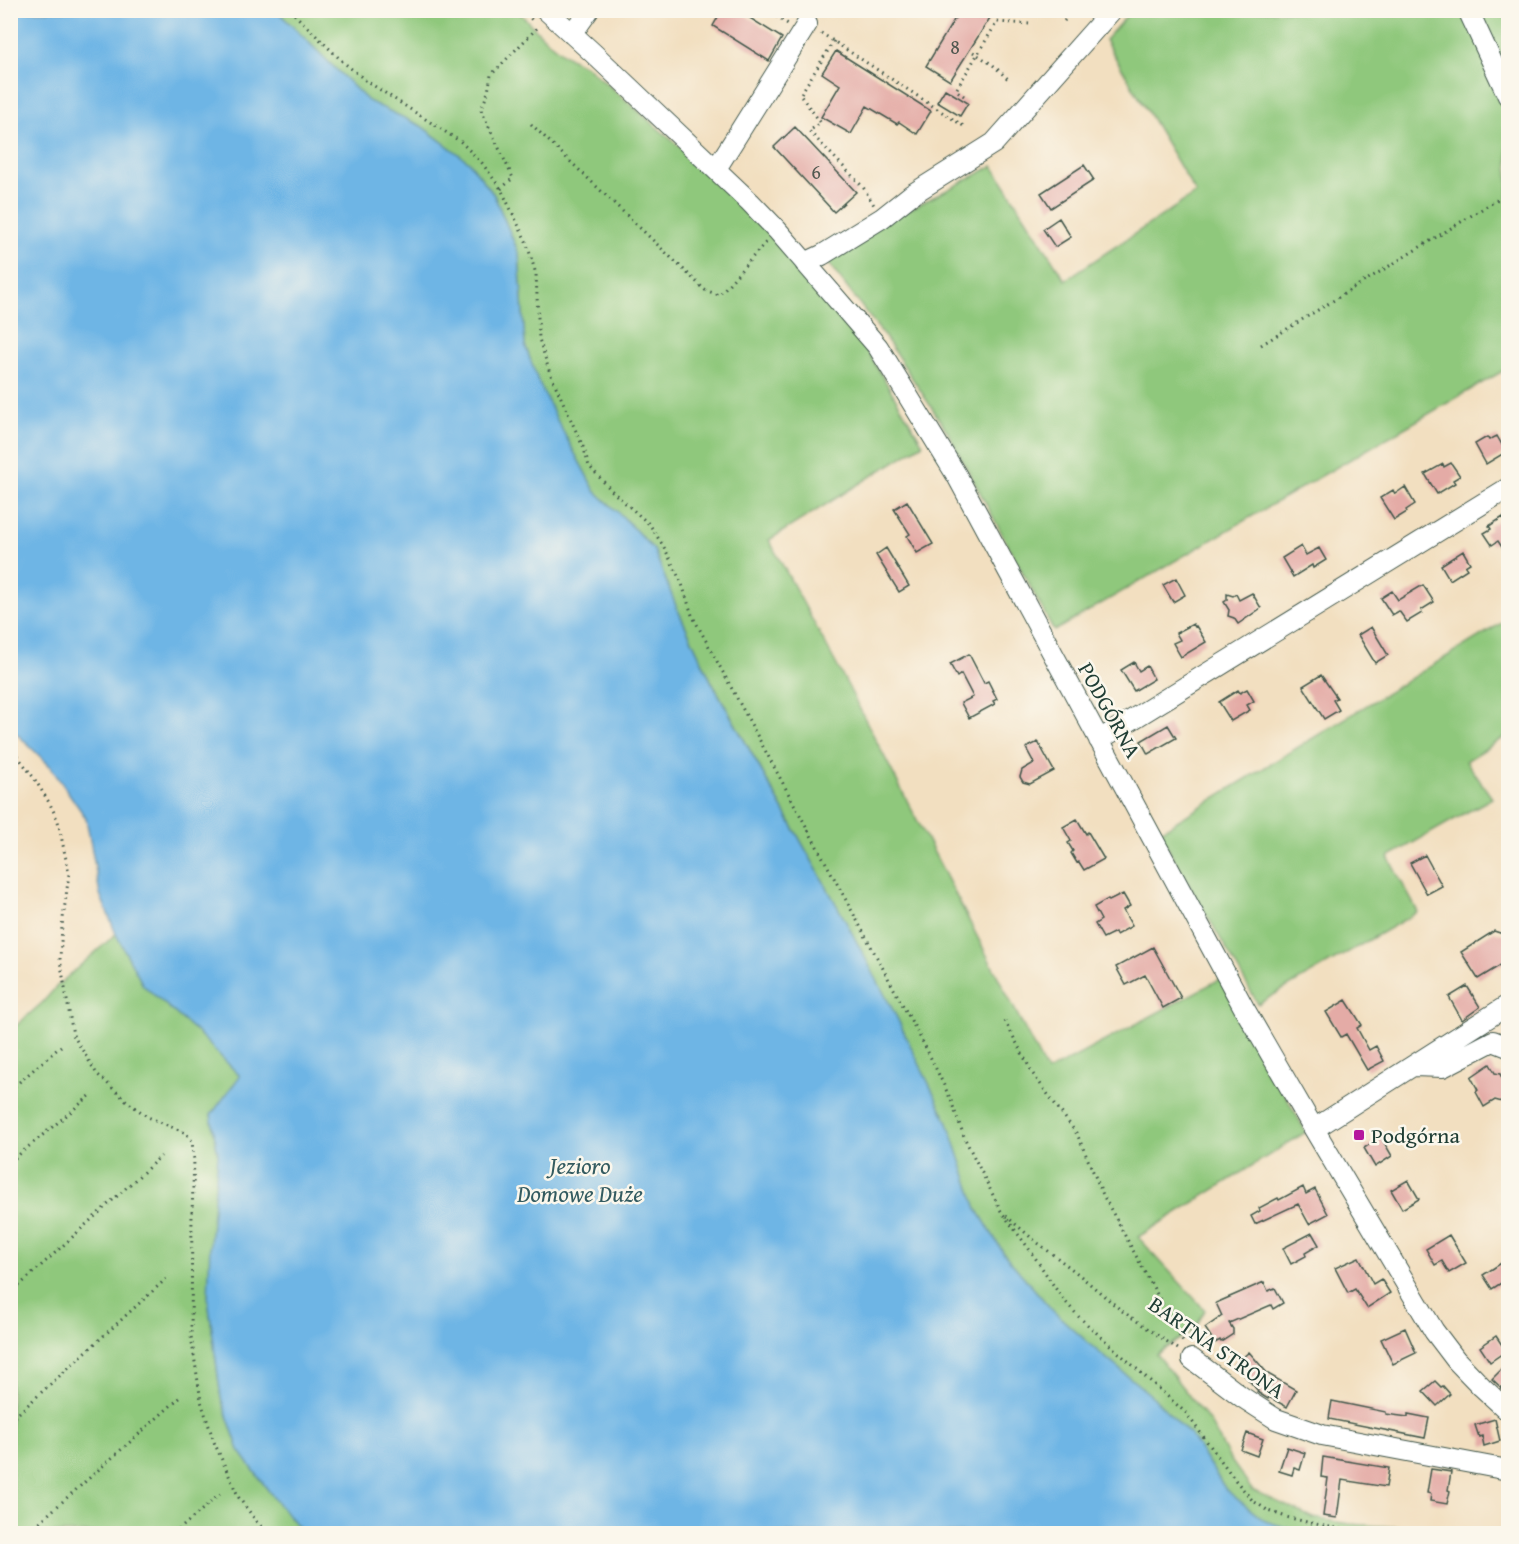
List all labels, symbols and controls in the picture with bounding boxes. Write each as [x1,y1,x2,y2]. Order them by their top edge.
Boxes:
house number: 8 [950,32,960,61]
house number: 6 [811,157,821,186]
street label: PODGÓRNA [1070,656,1150,764]
place label: Podgórna [1371,1119,1460,1151]
marker: Podgórna [1352,1128,1366,1142]
water label: Jezioro Domowe Duże [516,1148,643,1211]
street label: BARTNA STRONA [1142,1288,1292,1406]

